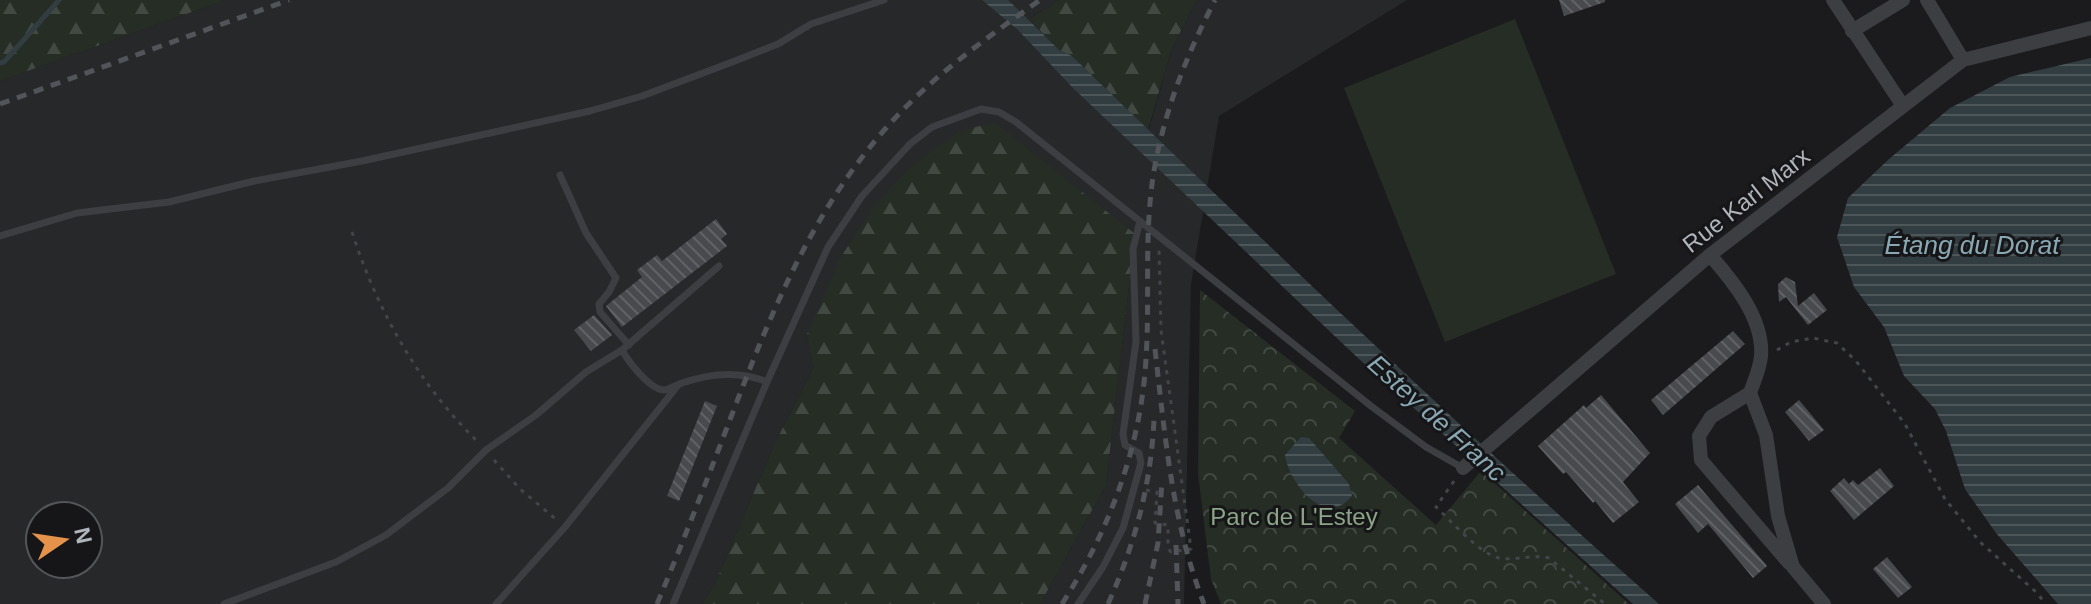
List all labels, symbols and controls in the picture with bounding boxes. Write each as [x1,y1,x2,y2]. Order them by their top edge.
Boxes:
street label: Rue Karl Marx [1677,142,1815,258]
water label: Étang du Dorat [1885,230,2061,260]
water label: Estey de Franc [1362,348,1512,488]
north arrow [24,500,104,580]
park label: Parc de L'Estey [1210,503,1378,530]
text: N [69,525,97,546]

